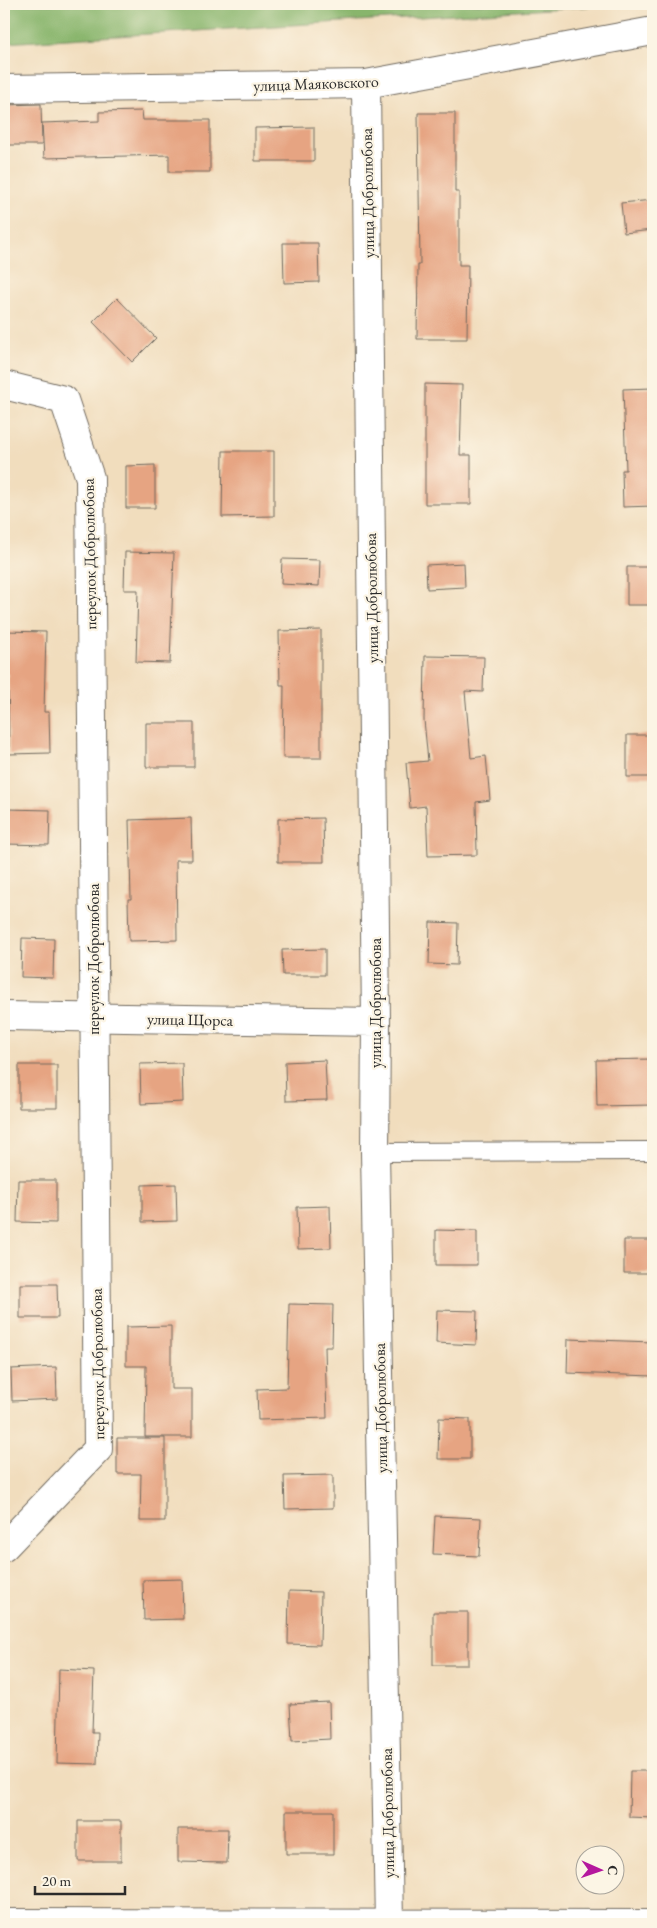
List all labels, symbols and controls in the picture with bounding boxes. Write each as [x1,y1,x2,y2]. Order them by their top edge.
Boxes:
street label: улица Маяковского [253,71,379,96]
street label: улица Добролюбова [356,127,379,258]
street label: переулок Добролюбова [78,478,101,630]
street label: улица Добролюбова [360,532,383,663]
street label: переулок Добролюбова [83,883,104,1035]
street label: улица Добролюбова [365,937,386,1068]
street label: улица Щорса [147,1008,234,1031]
street label: переулок Добролюбова [86,1288,109,1440]
street label: улица Добролюбова [369,1342,392,1473]
street label: улица Добролюбова [376,1747,399,1878]
north arrow [574,1846,624,1896]
scale bar [35,1863,125,1895]
text: С [604,1865,622,1876]
text: 20 m [42,1871,71,1890]

